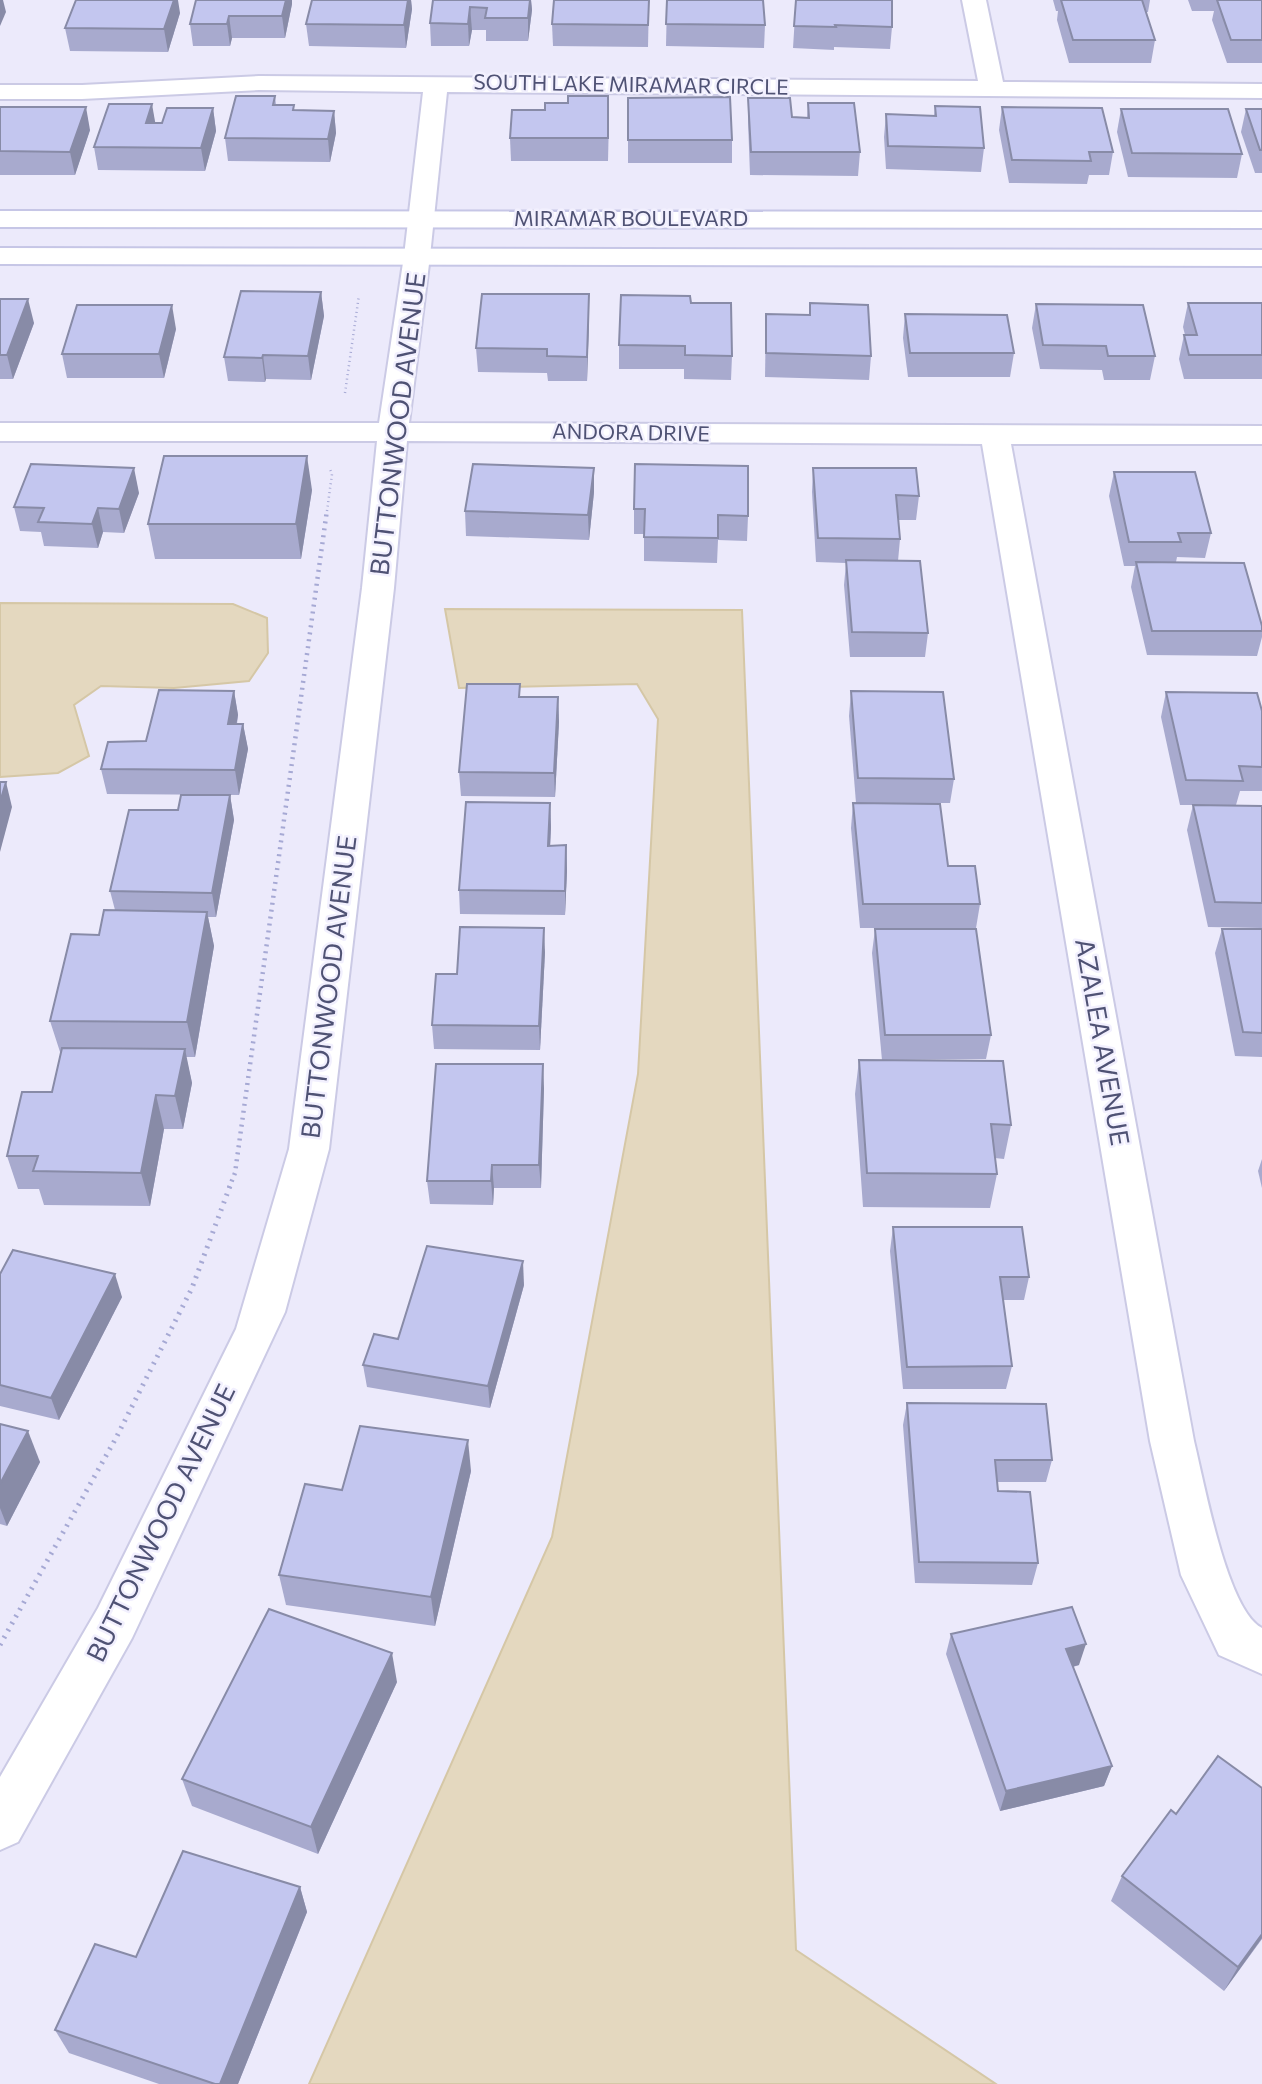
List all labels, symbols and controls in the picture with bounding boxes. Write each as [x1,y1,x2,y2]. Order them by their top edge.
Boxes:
street label: SOUTH LAKE MIRAMAR CIRCLE [473,68,789,99]
street label: MIRAMAR BOULEVARD [514,205,748,230]
street label: BUTTONWOOD AVENUE [363,271,430,577]
street label: ANDORA DRIVE [552,418,710,445]
street label: BUTTONWOOD AVENUE [294,834,361,1140]
street label: AZALEA AVENUE [1070,936,1137,1148]
street label: BUTTONWOOD AVENUE [79,1378,240,1666]

